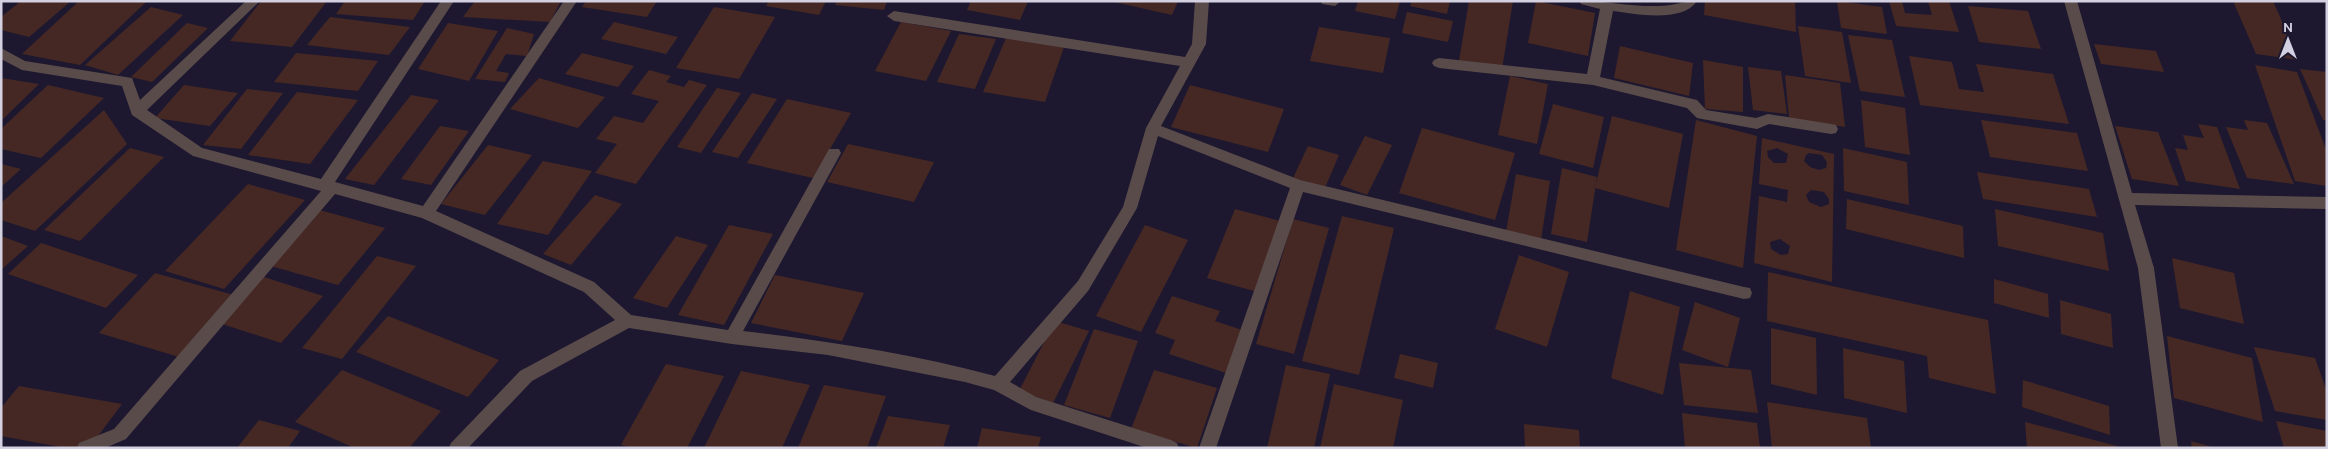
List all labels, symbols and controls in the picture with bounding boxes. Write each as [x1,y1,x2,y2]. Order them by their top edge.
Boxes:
north arrow [2263,15,2313,65]
text: N [2283,20,2293,37]

